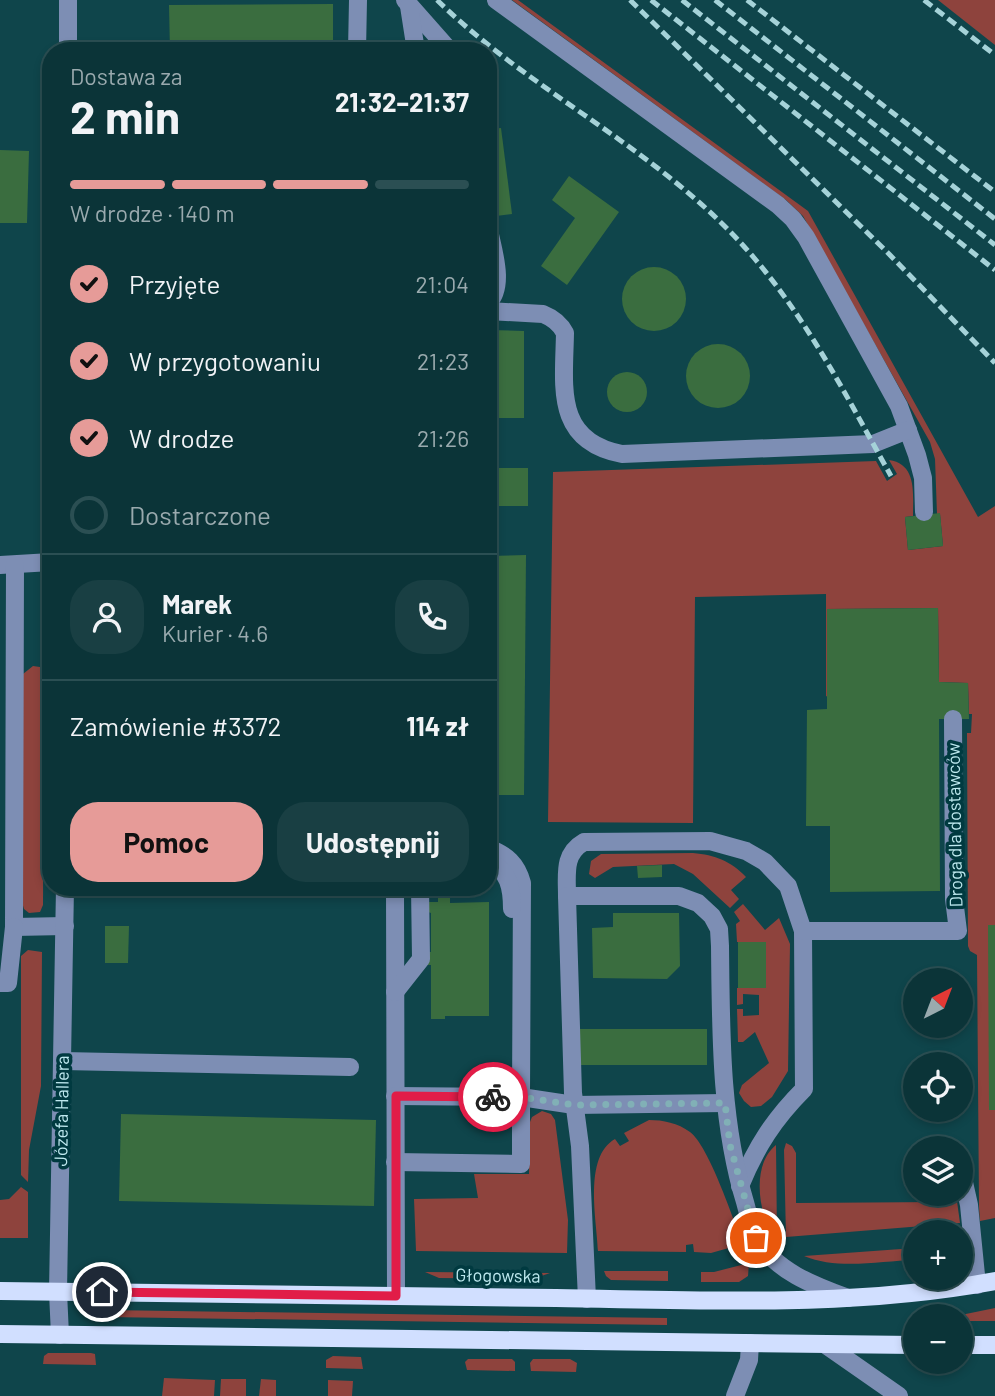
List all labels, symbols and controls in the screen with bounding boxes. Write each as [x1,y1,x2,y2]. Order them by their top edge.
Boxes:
text: Dostawa za [70,62,182,90]
text: 21:32–21:37 [335,86,469,117]
text: 2 min [70,88,180,143]
text: W drodze · 140 m [70,199,235,227]
icon: check [70,265,108,303]
text: Przyjęte [129,268,220,299]
text: 21:04 [415,270,469,298]
icon: check [70,342,108,380]
text: W przygotowaniu [129,345,321,376]
text: 21:23 [417,347,469,375]
icon: check [70,419,108,457]
text: W drodze [129,422,234,453]
text: 21:26 [417,424,469,452]
text: Dostarczone [129,499,271,530]
button: person [70,580,144,654]
button: phone [395,580,469,654]
text: Marek [162,588,232,619]
text: Kurier · 4.6 [162,619,268,647]
text: Zamówienie #3372 [70,710,281,741]
text: 114 zł [406,710,469,741]
street label: Droga dla dostawców [942,742,966,908]
button: Pomoc [70,802,263,882]
button: Udostępnij [277,802,469,882]
north arrow [903,968,973,1038]
map controls [903,968,973,1374]
button: locate [903,1052,973,1122]
street label: Józefa Hallera [49,1055,73,1167]
courier [458,1062,528,1132]
icon: bike [474,1078,512,1116]
button: layers [903,1136,973,1206]
pin [726,1208,786,1268]
icon: bag [737,1219,775,1257]
button: + [903,1220,973,1290]
pin [72,1262,132,1322]
street label: Głogowska [455,1263,541,1287]
icon: home [83,1273,121,1311]
button: − [903,1304,973,1374]

